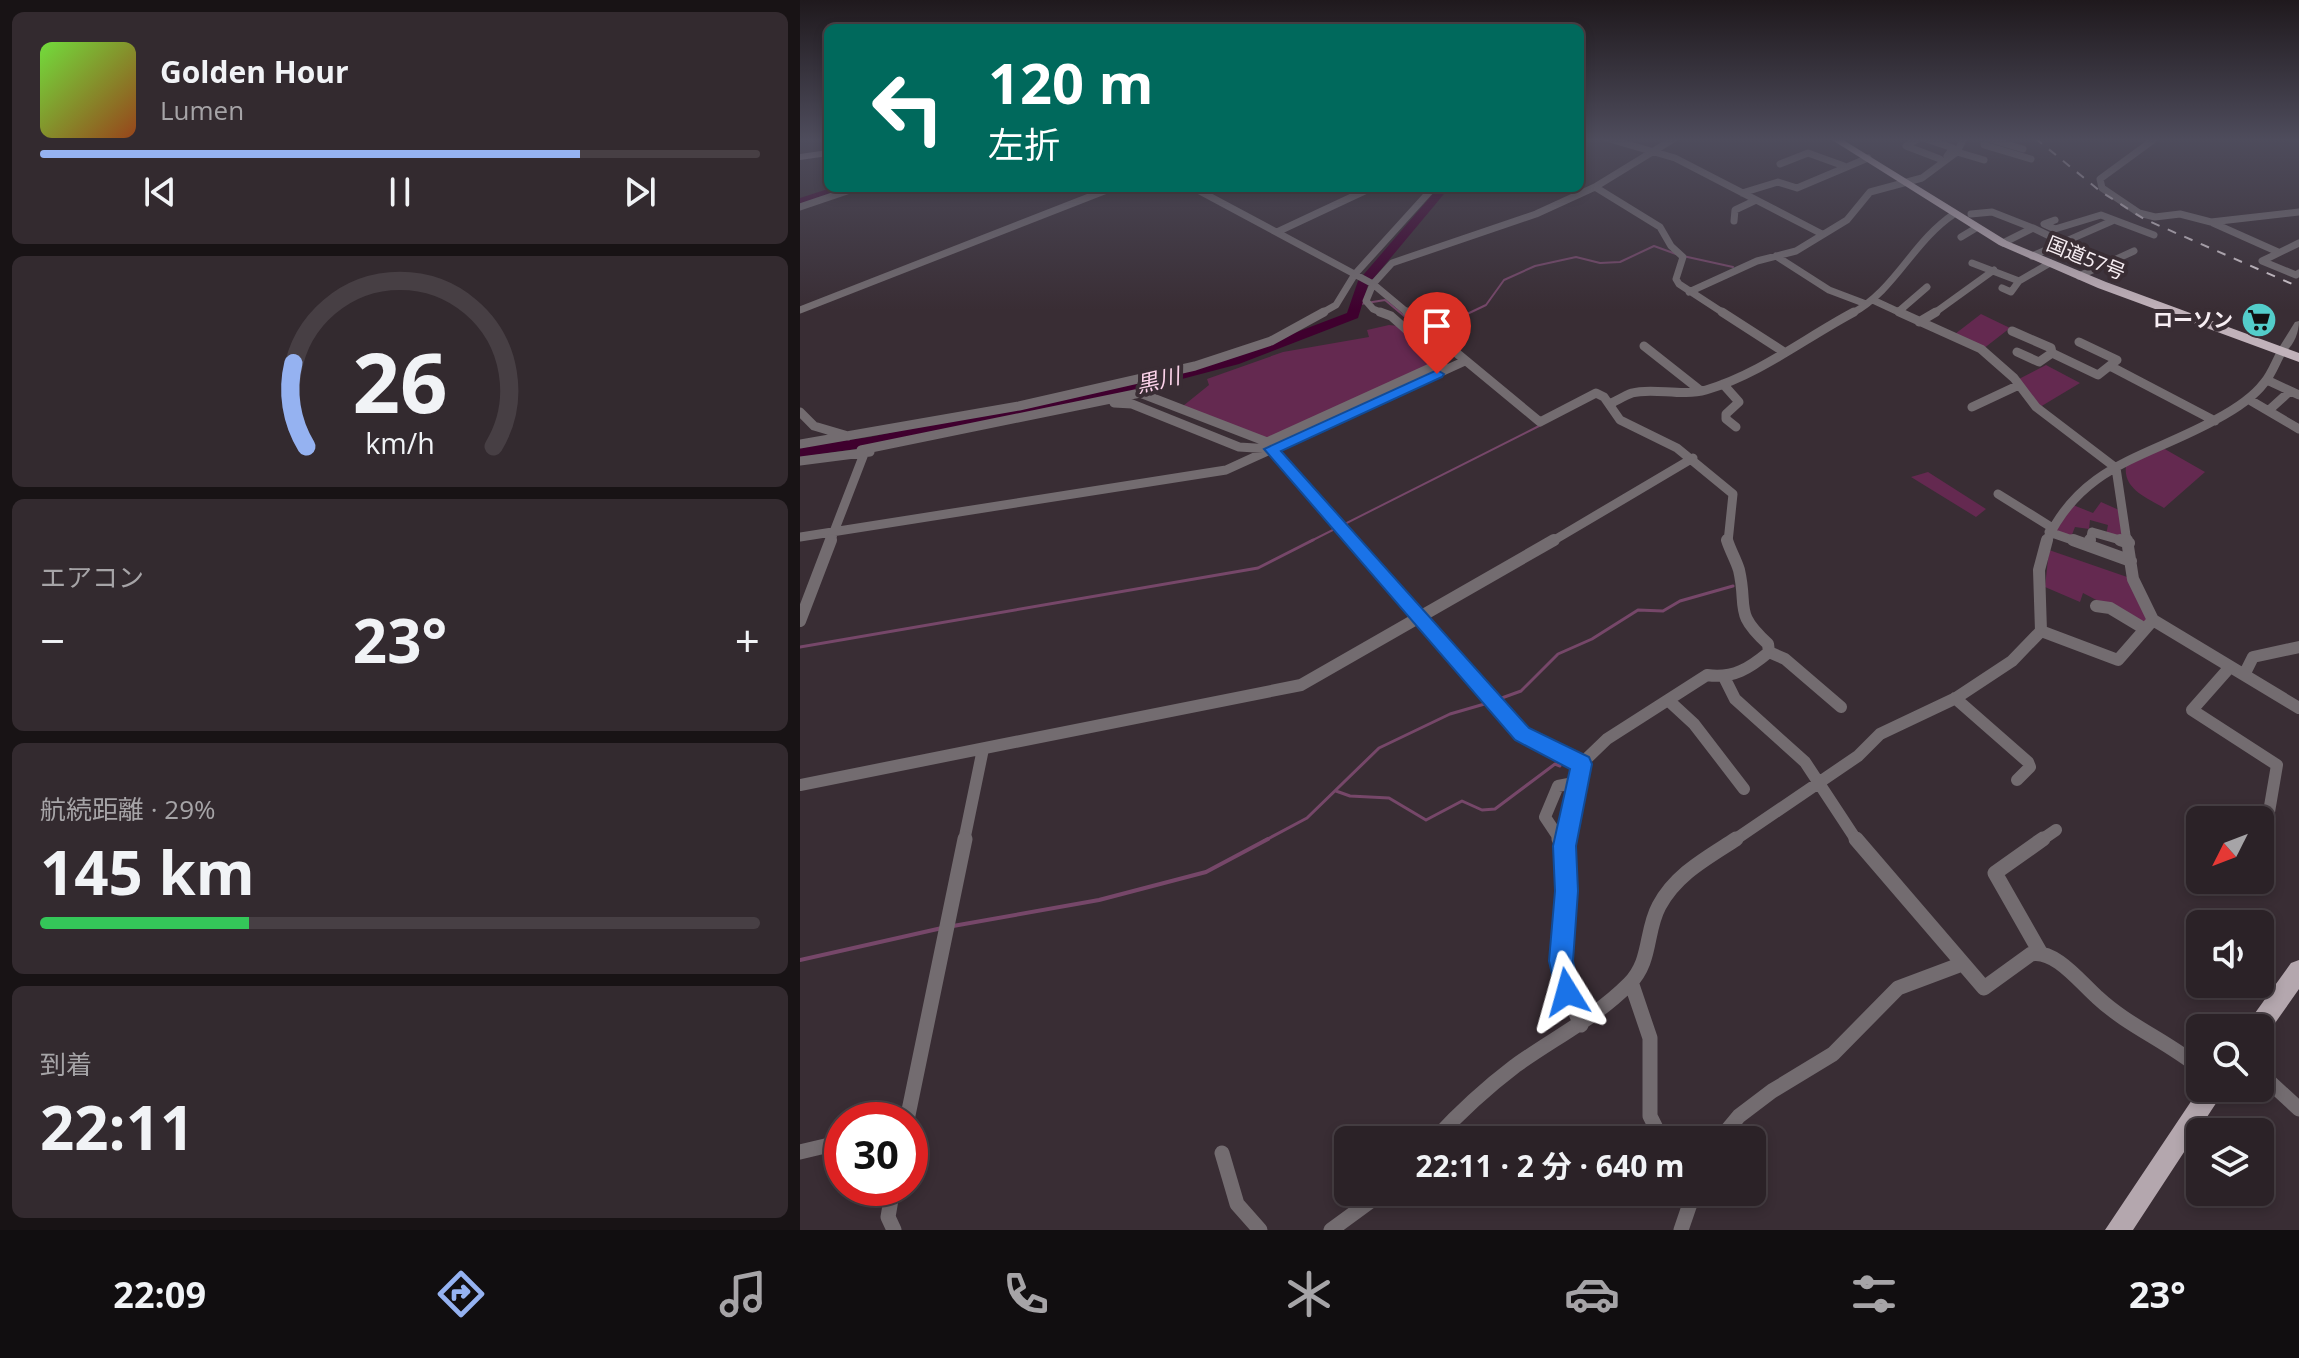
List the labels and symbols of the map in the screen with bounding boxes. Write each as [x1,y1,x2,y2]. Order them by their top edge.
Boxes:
street label: 国道57号 [2043,229,2130,286]
pin [1403,292,1471,374]
supermarket icon: ローソン [2240,301,2278,339]
place label: ローソン [2153,306,2233,333]
water label: 黒川 [1133,359,1185,399]
north arrow [2186,806,2274,894]
position arrow [1525,950,1609,1034]
speed limit sign: 30 [824,1102,928,1206]

